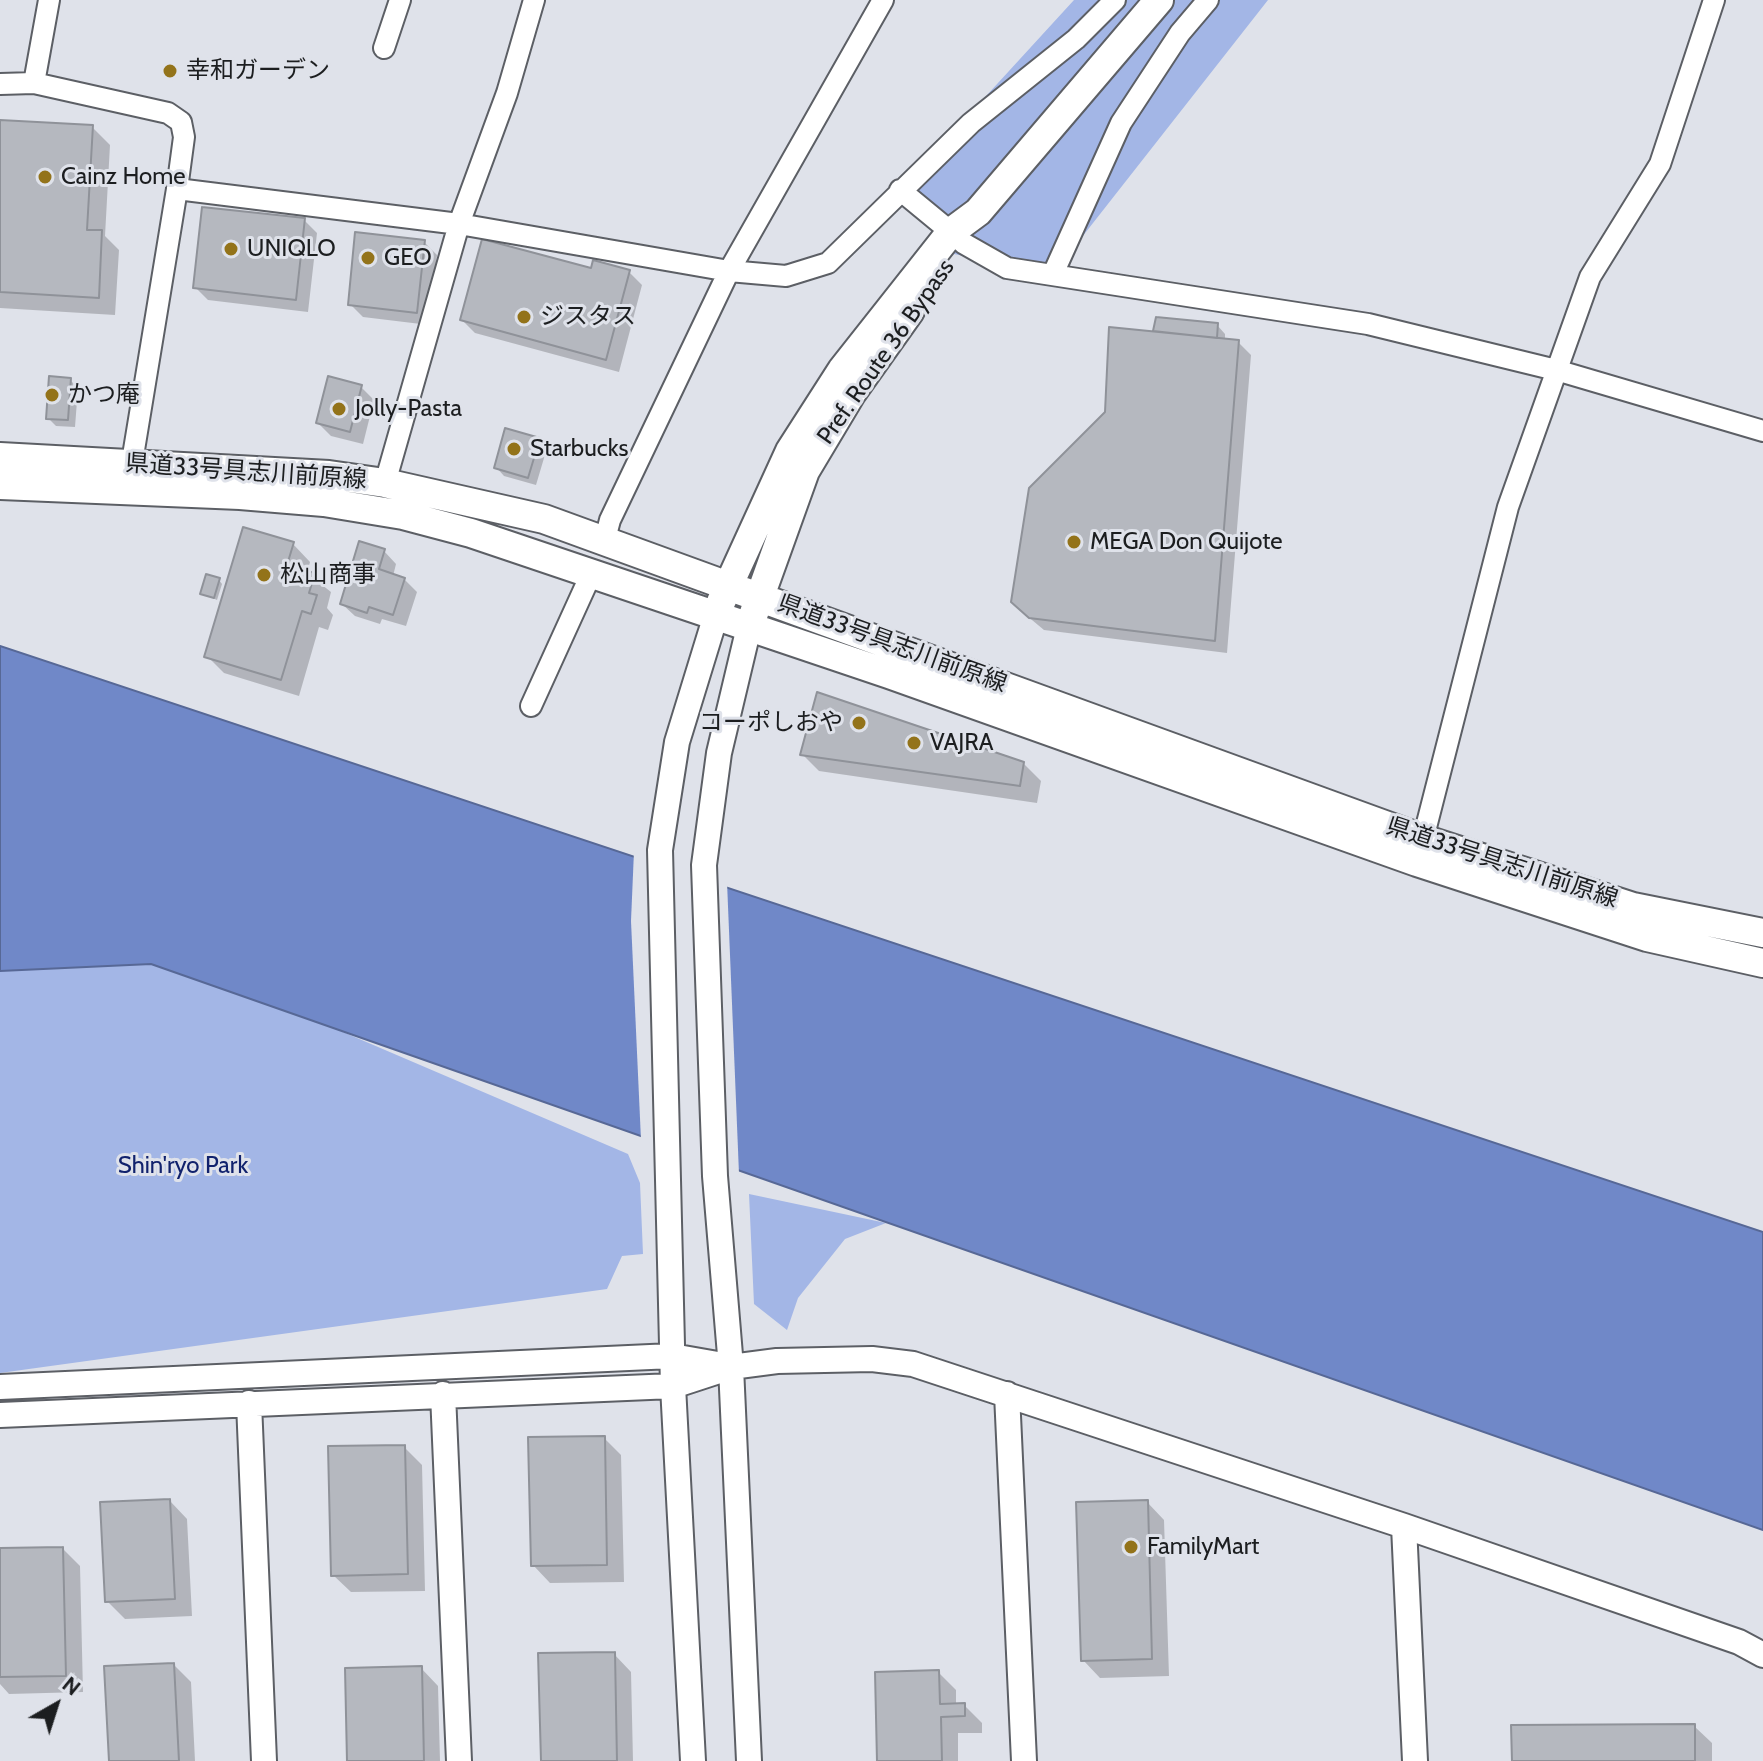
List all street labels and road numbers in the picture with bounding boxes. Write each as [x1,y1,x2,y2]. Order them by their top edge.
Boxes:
street label: Pref. Route 36 Bypass [811,254,961,450]
street label: 県道33号具志川前原線 [124,449,368,495]
street label: 県道33号具志川前原線 [773,589,1011,699]
street label: 県道33号具志川前原線 [1382,812,1622,914]

